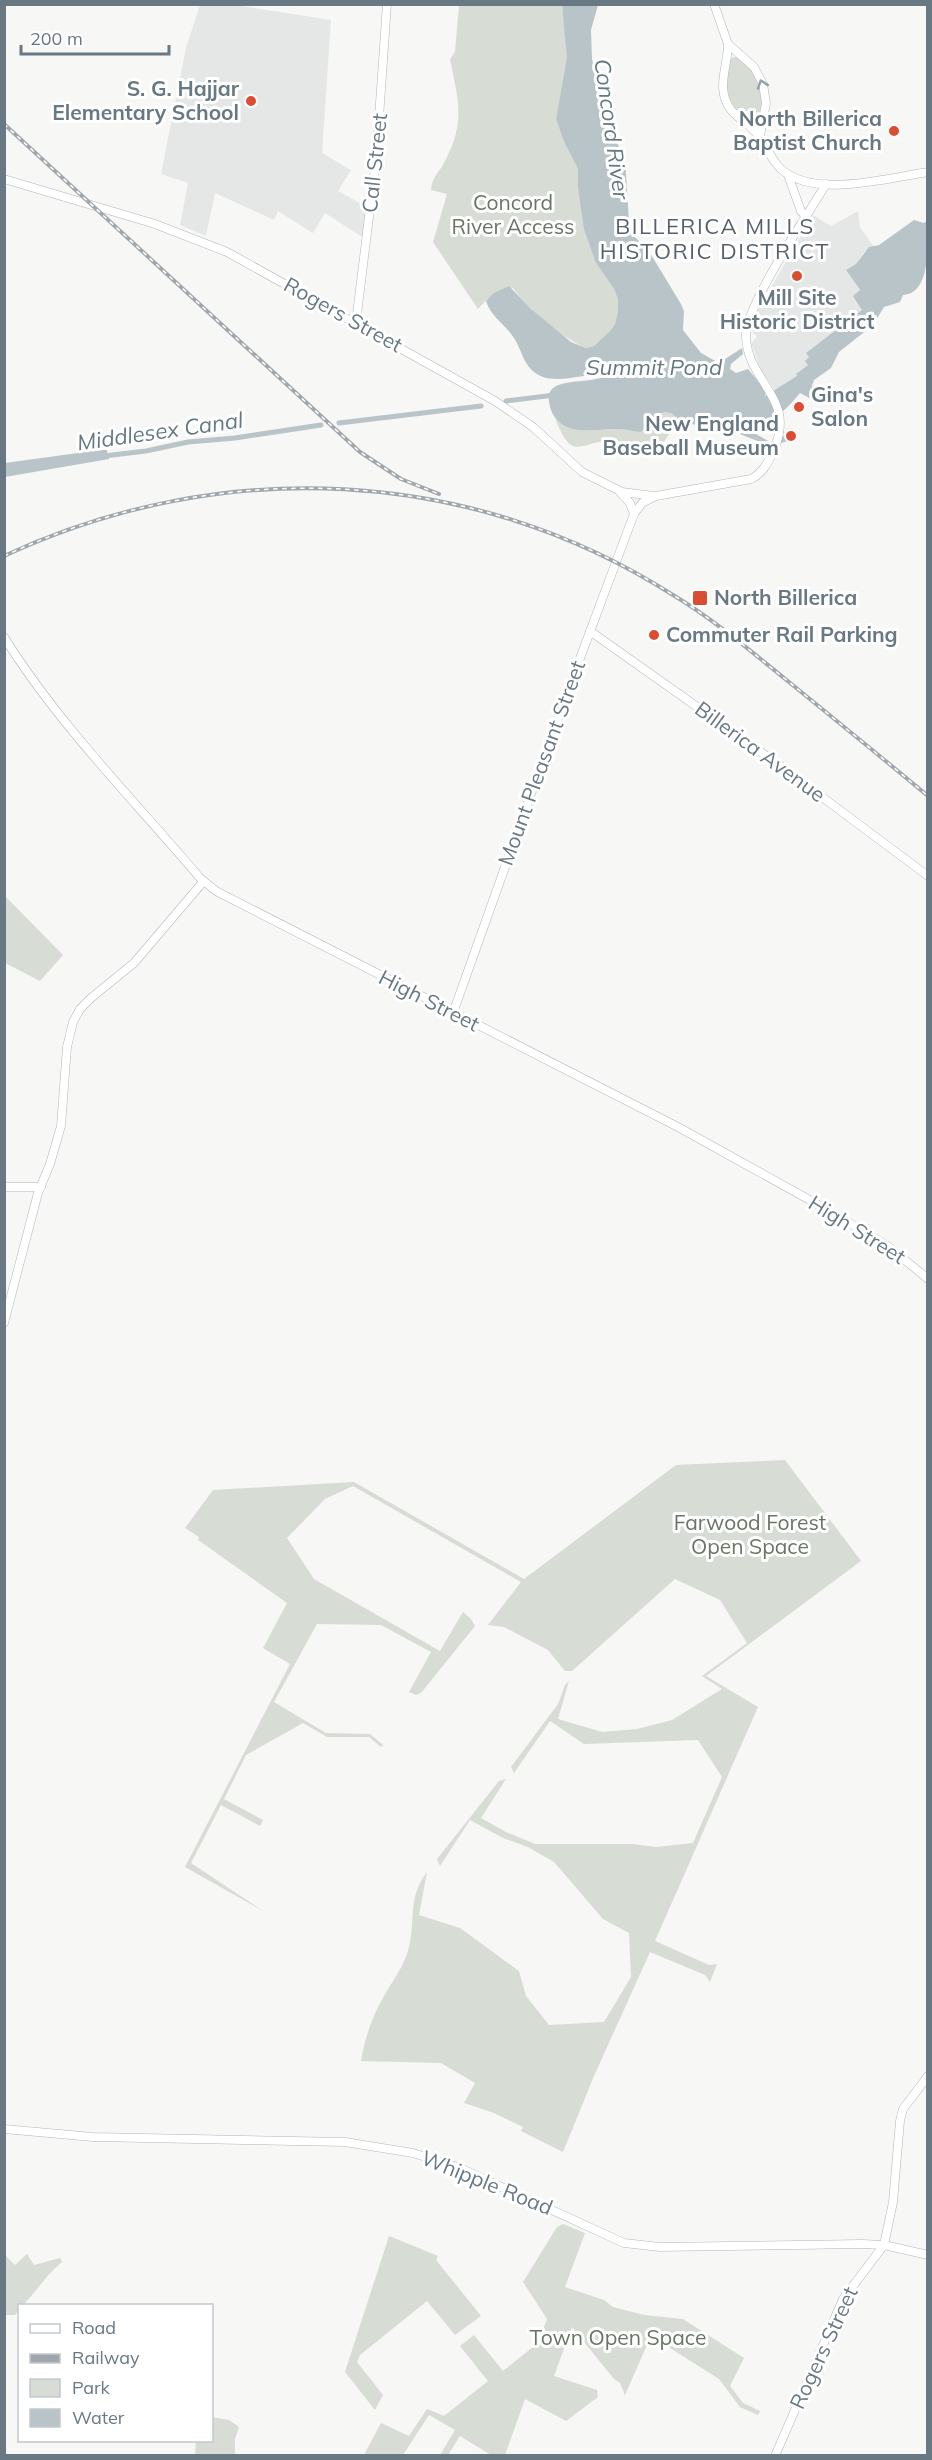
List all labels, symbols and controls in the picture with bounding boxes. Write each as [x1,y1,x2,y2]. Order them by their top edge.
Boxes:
scale bar [21,18,170,56]
text: 200 m [30,27,83,50]
water label: Concord River [588,57,636,202]
place label: S. G. Hajjar Elementary School [52,75,240,125]
one-way arrow [756,79,769,90]
marker: S. G. Hajjar Elementary School [244,94,258,108]
place label: North Billerica Baptist Church [733,105,882,155]
street label: Call Street [356,112,392,214]
marker: North Billerica Baptist Church [887,124,901,138]
park label: Concord River Access [451,189,575,239]
district label: BILLERICA MILLS HISTORIC DISTRICT [600,212,830,265]
marker: Mill Site Historic District [790,269,804,283]
street label: Rogers Street [280,271,407,357]
place label: Mill Site Historic District [720,284,874,334]
water label: Summit Pond [586,353,723,381]
place label: Gina's Salon [811,381,873,431]
marker: Gina's Salon [792,400,806,414]
water label: Middlesex Canal [75,405,246,457]
place label: New England Baseball Museum [602,410,779,460]
marker: New England Baseball Museum [784,429,798,443]
place label: North Billerica [714,584,857,610]
marker: North Billerica [691,589,709,607]
place label: Commuter Rail Parking [666,621,898,647]
marker: Commuter Rail Parking [647,628,661,642]
street label: Mount Pleasant Street [492,657,590,869]
street label: Billerica Avenue [690,695,831,807]
street label: High Street [375,964,484,1037]
street label: High Street [804,1189,911,1269]
park label: Farwood Forest Open Space [674,1509,826,1559]
street label: Whipple Road [418,2144,557,2220]
street label: Rogers Street [783,2282,863,2413]
legend [18,2304,213,2442]
text: Road [72,2316,116,2339]
park label: Town Open Space [530,2324,706,2350]
text: Railway [72,2346,140,2369]
text: Park [72,2376,111,2399]
text: Water [72,2406,125,2429]

